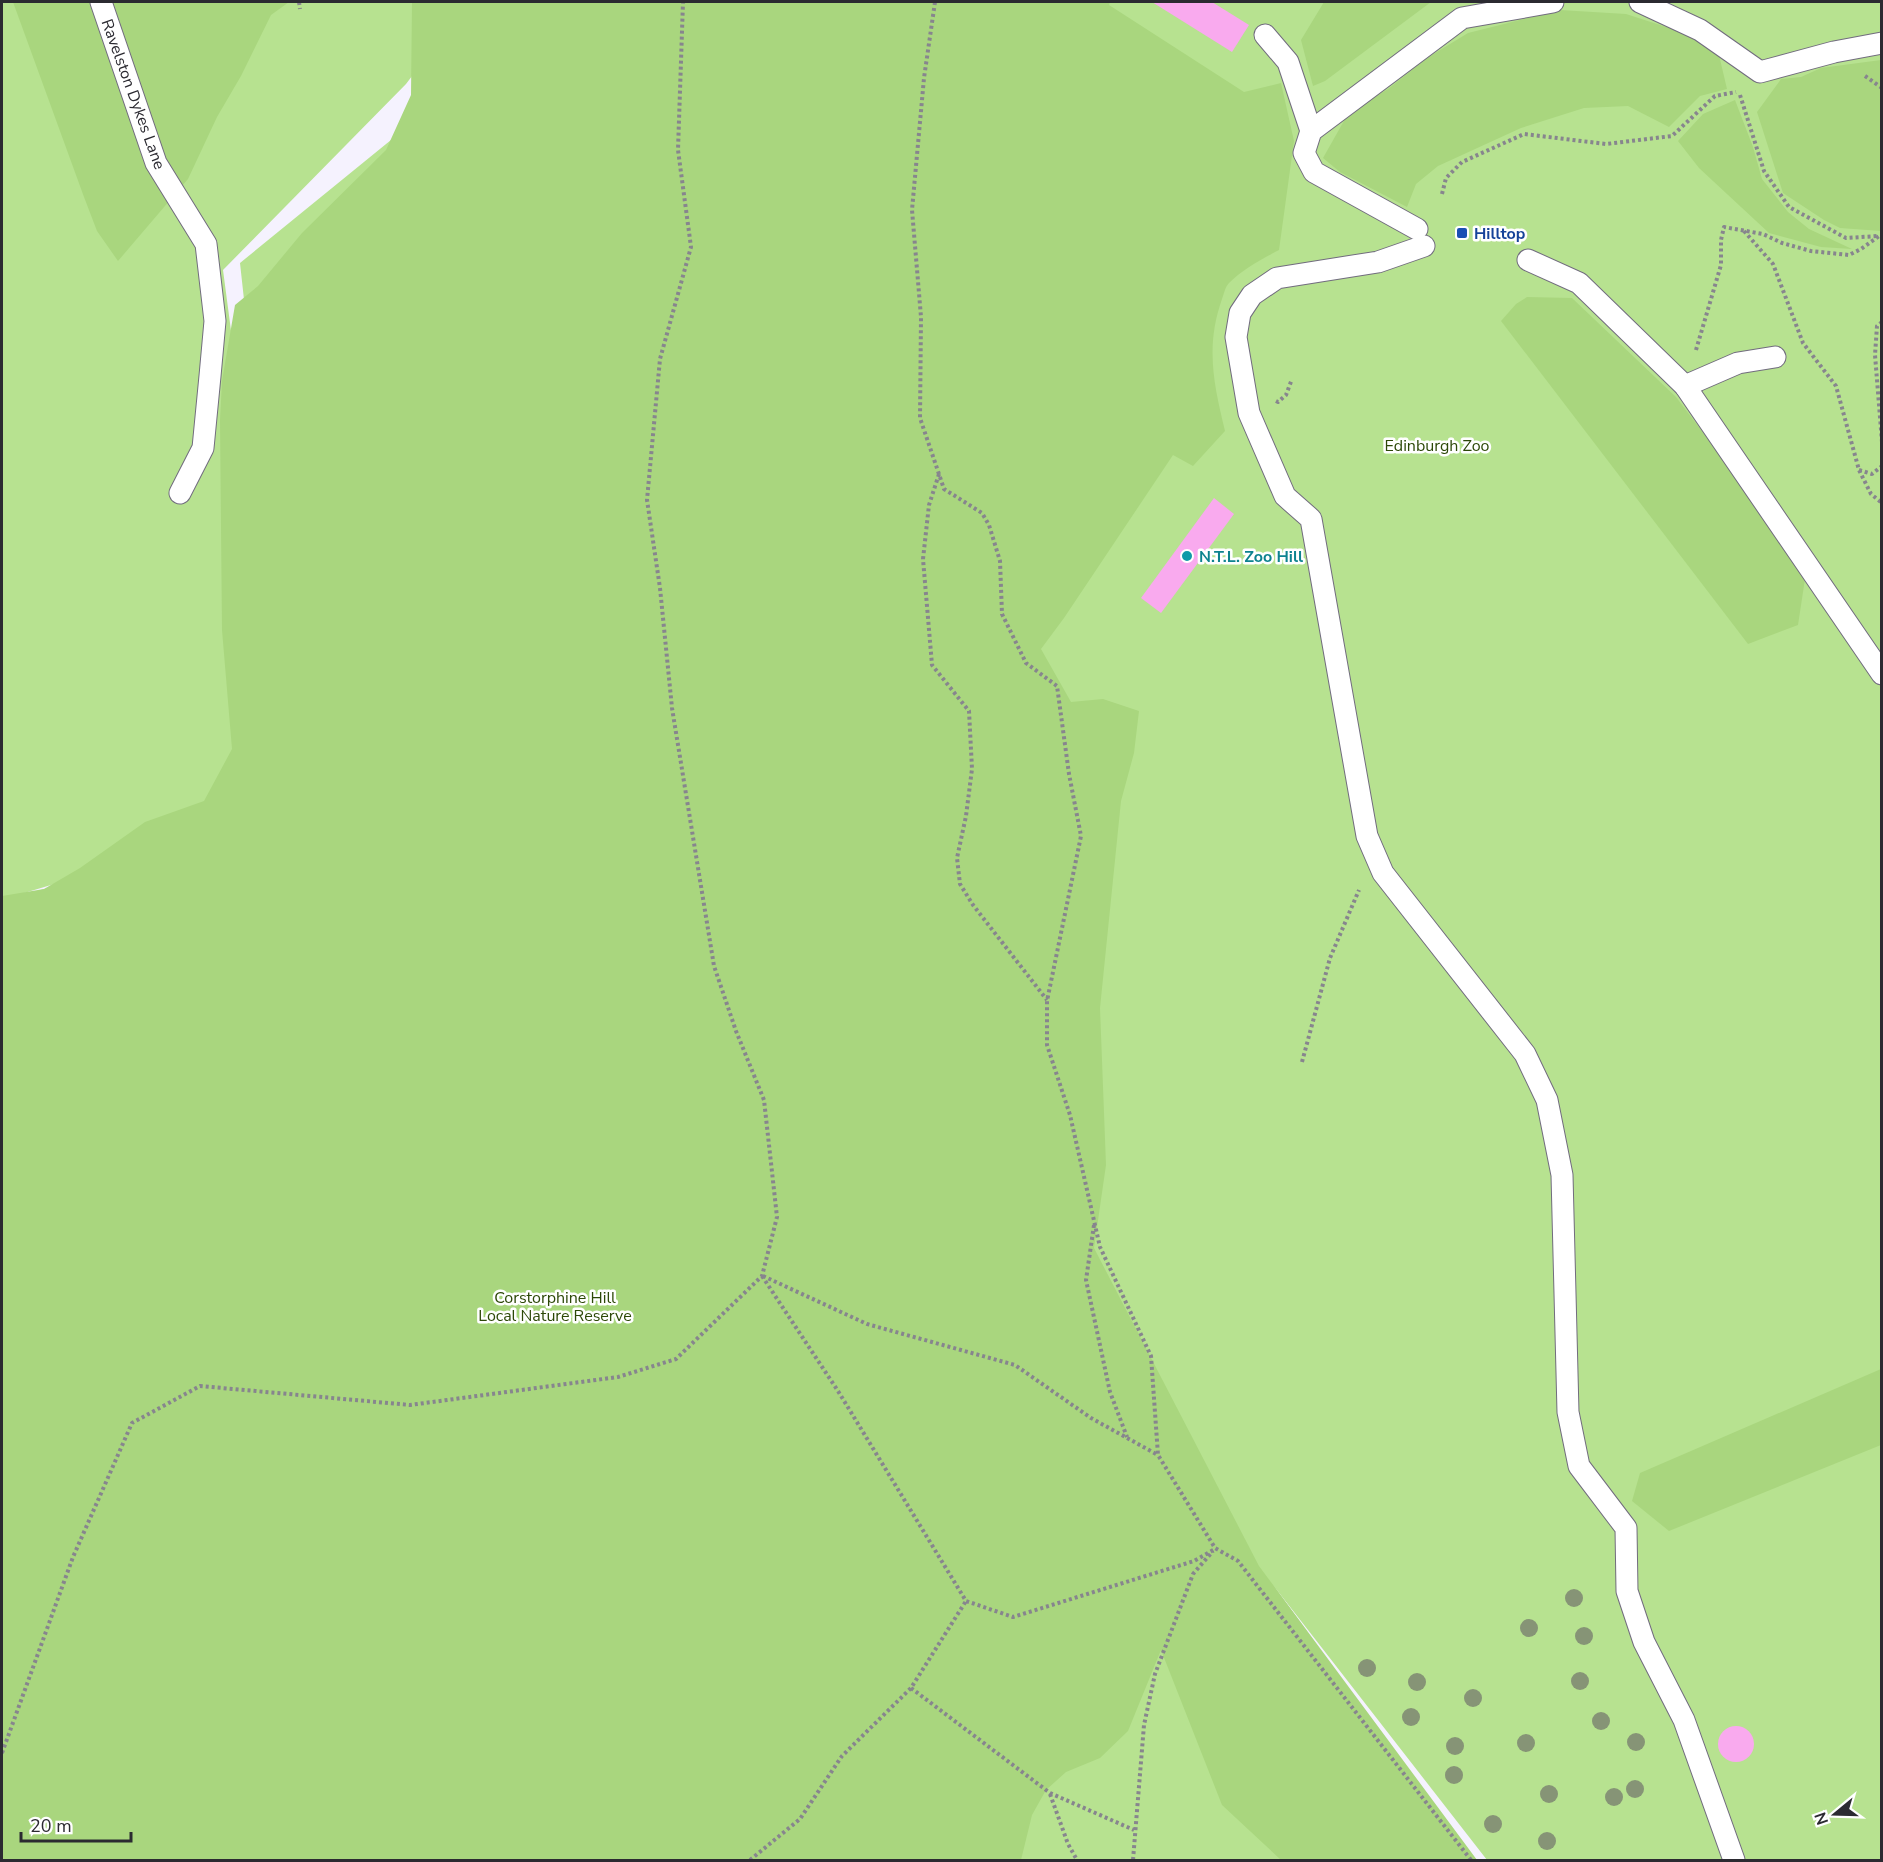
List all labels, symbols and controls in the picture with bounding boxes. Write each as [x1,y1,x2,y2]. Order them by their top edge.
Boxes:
street label: Ravelston Dykes Lane [96,16,171,173]
place label: Hilltop [1474,223,1525,245]
marker: Hilltop [1455,226,1469,240]
park label: Edinburgh Zoo [1385,435,1490,457]
place label: N.T.L. Zoo Hill [1199,546,1303,568]
marker: N.T.L. Zoo Hill [1180,549,1194,563]
park label: Corstorphine Hill Local Nature Reserve [478,1287,632,1327]
north arrow [1805,1784,1865,1844]
scale bar [21,1805,130,1843]
text: N [1809,1809,1834,1828]
text: 20 m [30,1814,72,1838]

